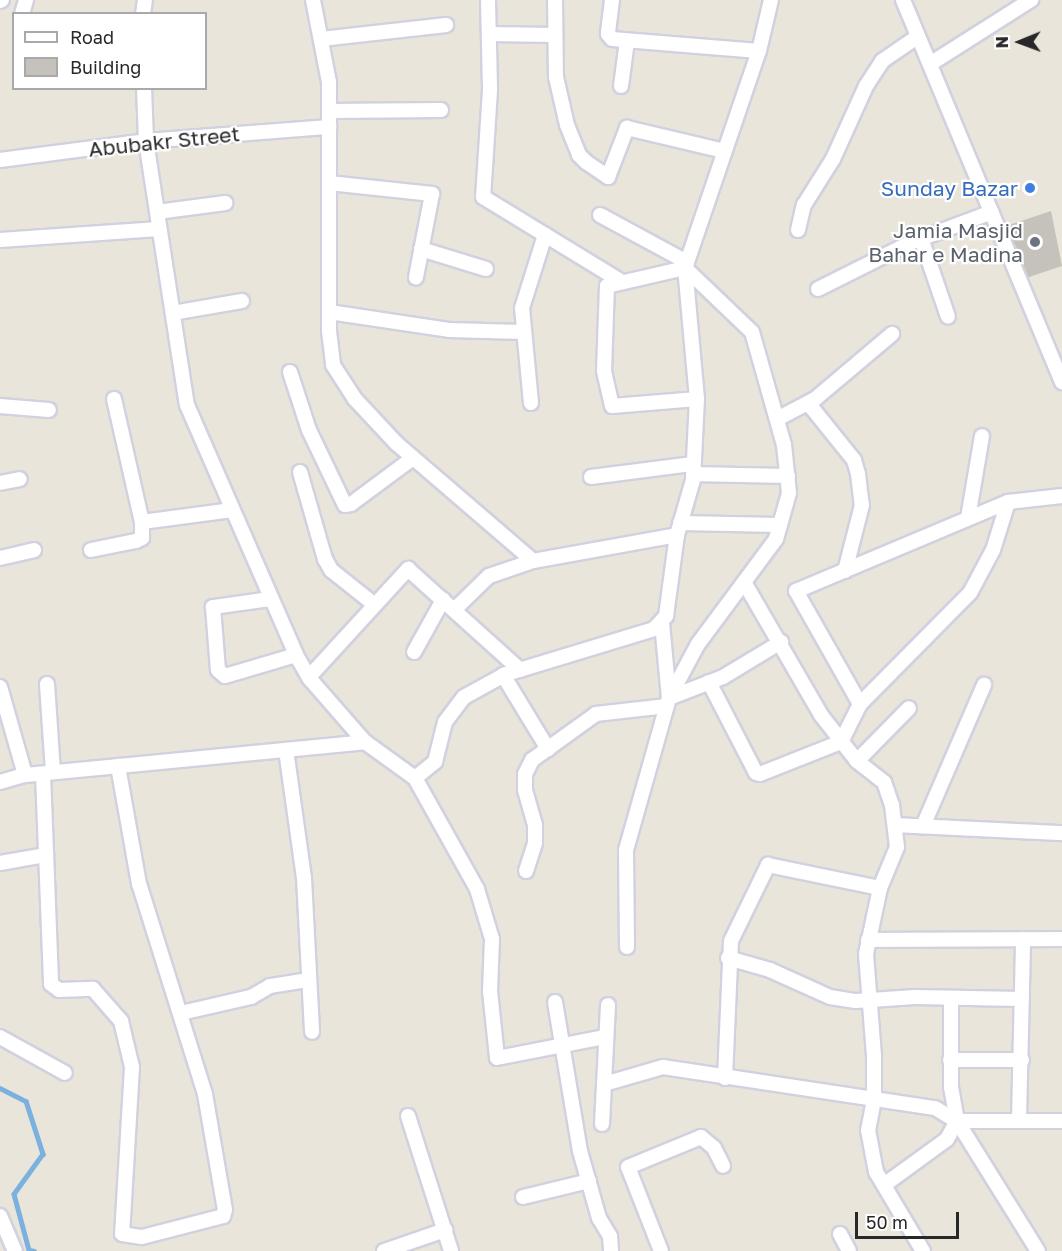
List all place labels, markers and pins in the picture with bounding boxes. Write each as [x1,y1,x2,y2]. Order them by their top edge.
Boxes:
place label: Sunday Bazar [881,175,1018,201]
marker: Sunday Bazar [1023,181,1037,195]
place label: Jamia Masjid Bahar e Madina [868,217,1023,267]
marker: Jamia Masjid Bahar e Madina [1028,235,1042,249]

